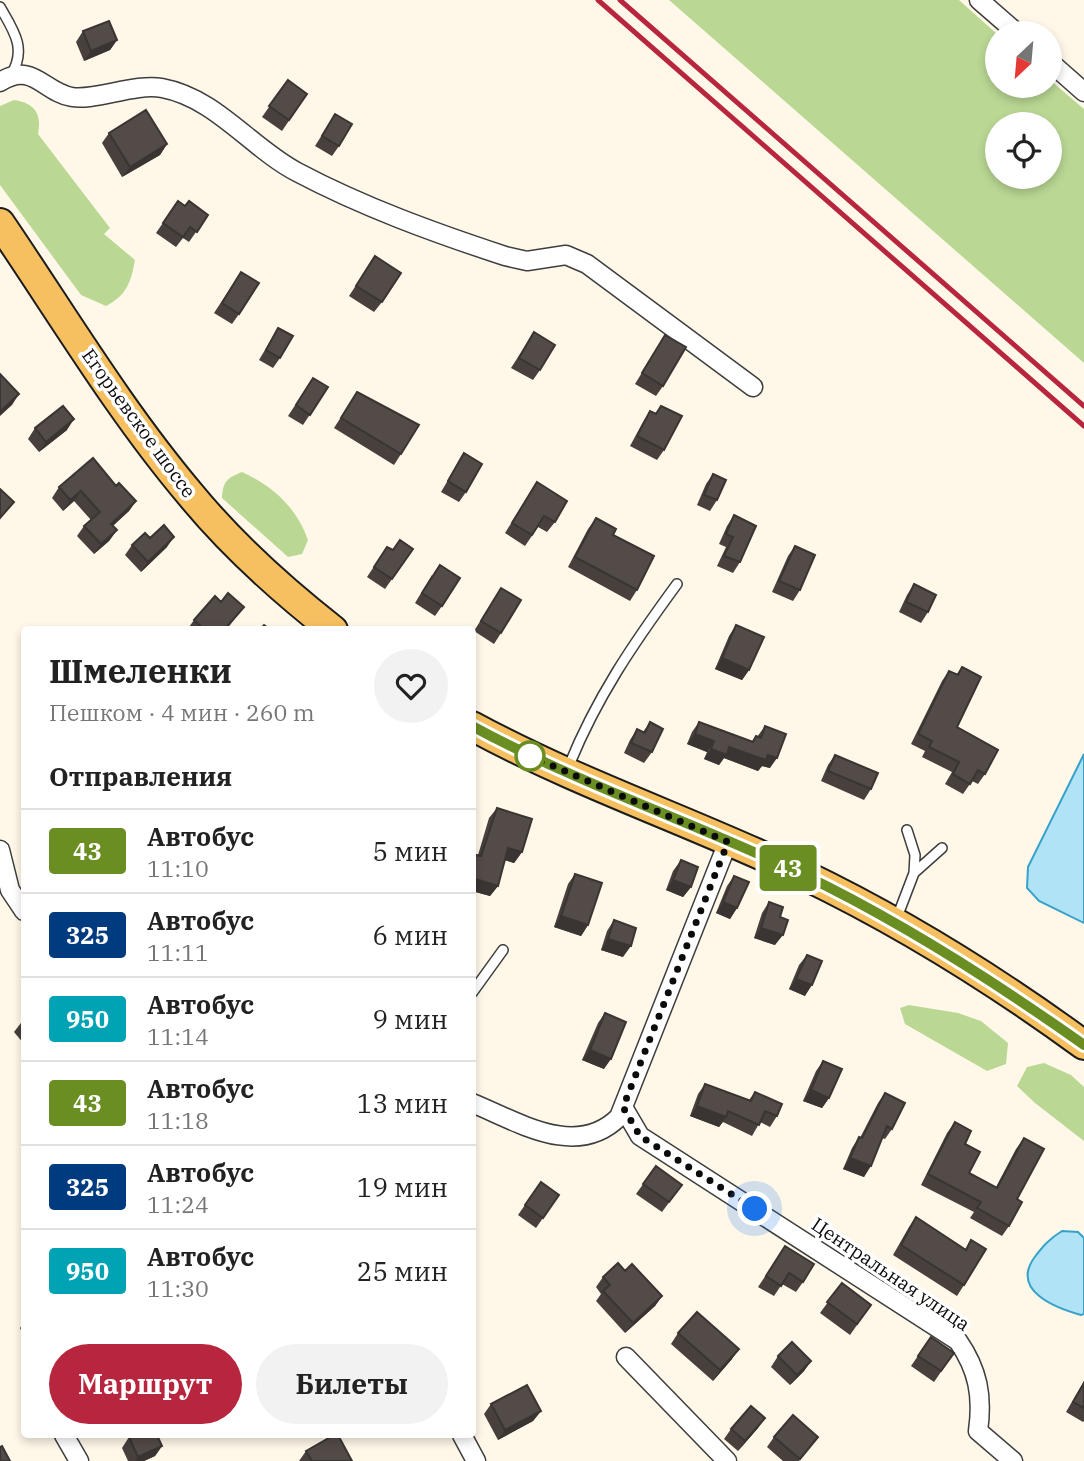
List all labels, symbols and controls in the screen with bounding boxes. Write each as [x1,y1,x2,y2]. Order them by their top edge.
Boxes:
north arrow [985,21,1062,98]
map controls [985,21,1062,189]
button: locate [985,112,1062,189]
street label: Егорьевское шоссе [77,344,201,502]
text: Шмеленки [49,649,232,692]
button: heart [374,649,448,723]
text: Пешком · 4 мин · 260 m [49,697,315,727]
unlabelled marker [515,741,545,771]
text: Отправления [49,759,232,793]
text: Автобус [147,819,254,853]
text: 5 мин [372,834,448,868]
text: 43 [73,835,102,867]
line badge: 43 [756,845,820,891]
text: 43 [774,852,802,884]
text: 11:10 [147,853,209,883]
text: Автобус [147,903,254,937]
text: 6 мин [372,918,448,952]
text: 325 [66,919,109,951]
text: 11:11 [147,937,209,967]
text: Автобус [147,987,254,1021]
text: 9 мин [372,1002,448,1036]
text: 950 [66,1003,109,1035]
text: 11:14 [147,1021,209,1051]
text: Автобус [147,1071,254,1105]
text: 13 мин [357,1086,448,1120]
text: 43 [73,1087,102,1119]
text: 11:18 [147,1105,209,1135]
text: Автобус [147,1155,254,1189]
text: 19 мин [357,1170,448,1204]
text: 325 [66,1171,109,1203]
text: 11:24 [147,1189,209,1219]
your location [737,1191,772,1226]
street label: Центральная улица [807,1212,975,1336]
text: Автобус [147,1239,254,1273]
text: 25 мин [357,1254,448,1288]
text: 950 [66,1255,109,1287]
text: 11:30 [147,1273,209,1303]
button: Маршрут [49,1344,242,1424]
button: Билеты [256,1344,448,1424]

